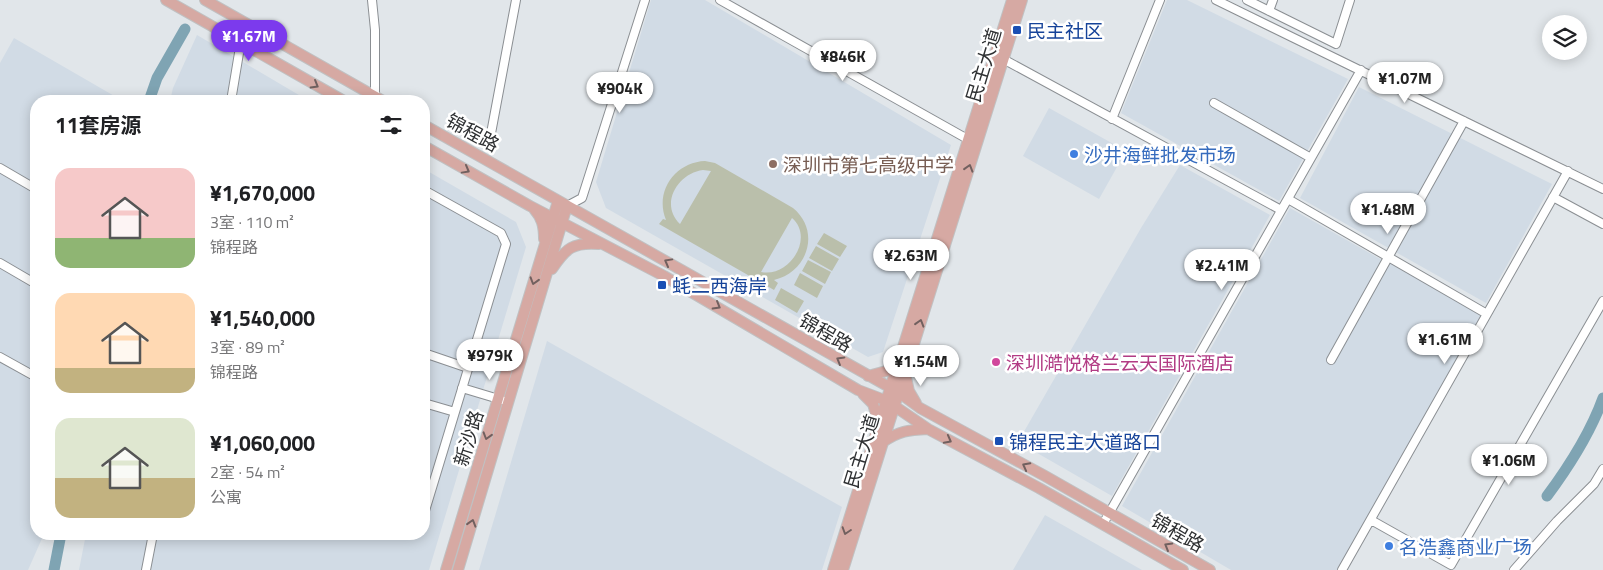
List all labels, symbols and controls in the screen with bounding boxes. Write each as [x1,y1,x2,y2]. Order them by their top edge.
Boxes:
map controls [1542,15,1587,60]
button: layers [1542,15,1587,60]
place label: 民主社区 [1027,16,1103,45]
pin: ¥1.67M [208,20,290,62]
text: ¥1.67M [222,24,276,48]
street label: 民主大道 [958,24,1008,106]
marker: 民主社区 [1011,24,1023,36]
pin: ¥846K [808,39,878,82]
text: ¥846K [820,44,866,68]
pin: ¥1.07M [1364,62,1446,104]
text: ¥1.07M [1378,66,1432,90]
pin: ¥904K [585,72,655,114]
text: ¥904K [597,76,643,100]
one-way arrow [310,78,319,88]
street label: 锦程路 [441,105,505,159]
text: 11套房源 [55,109,142,141]
icon: filters [377,111,405,139]
place label: 沙井海鲜批发市场 [1084,140,1236,169]
marker: 沙井海鲜批发市场 [1068,148,1080,160]
place label: 深圳市第七高级中学 [783,150,954,179]
marker: 深圳市第七高级中学 [767,158,779,170]
one-way arrow [461,164,470,174]
one-way arrow [963,165,973,173]
text: ¥1,670,000 [210,177,315,209]
icon: home [95,188,155,248]
pin: ¥1.48M [1347,192,1429,235]
text: ¥1.48M [1361,197,1415,221]
text: 3室 · 110 m² [210,210,294,234]
text: 锦程路 [210,235,258,259]
pin: ¥2.63M [870,238,952,281]
text: ¥2.63M [884,243,938,267]
pin: ¥2.41M [1181,248,1263,291]
text: ¥2.41M [1195,253,1249,277]
one-way arrow [664,259,673,269]
place label: 蚝二西海岸 [672,271,767,300]
one-way arrow [529,276,539,284]
marker: 蚝二西海岸 [656,279,668,291]
one-way arrow [711,300,720,310]
text: ¥1,540,000 [210,302,315,334]
street label: 锦程路 [794,305,858,359]
icon: home [95,313,155,373]
one-way arrow [915,320,925,328]
pin: ¥1.61M [1404,322,1486,365]
text: ¥1.61M [1418,327,1472,351]
text: 3室 · 89 m² [210,335,285,359]
pin: ¥979K [455,338,525,381]
text: ¥979K [467,343,513,367]
pin: ¥1.54M [880,344,962,387]
place label: 深圳澔悦格兰云天国际酒店 [1006,348,1234,377]
text: ¥1.54M [894,349,948,373]
one-way arrow [836,356,845,366]
marker: 深圳澔悦格兰云天国际酒店 [990,356,1002,368]
text: 锦程路 [210,360,258,384]
street label: 新沙路 [446,406,490,470]
street label: 民主大道 [836,410,886,492]
text: ¥1,060,000 [210,427,315,459]
place label: 锦程民主大道路口 [1009,427,1161,456]
one-way arrow [482,431,492,440]
one-way arrow [943,434,952,444]
marker: 锦程民主大道路口 [993,435,1005,447]
icon: home [95,438,155,498]
pin: ¥1.06M [1468,444,1550,486]
text: ¥1.06M [1482,448,1536,472]
text: 2室 · 54 m² [210,460,285,484]
one-way arrow [1023,462,1032,472]
text: 公寓 [210,485,242,509]
street label: 锦程路 [1146,505,1210,559]
one-way arrow [467,520,477,528]
one-way arrow [841,526,851,535]
place label: 名浩鑫商业广场 [1399,532,1532,561]
marker: 名浩鑫商业广场 [1383,540,1395,552]
one-way arrow [1164,542,1173,552]

